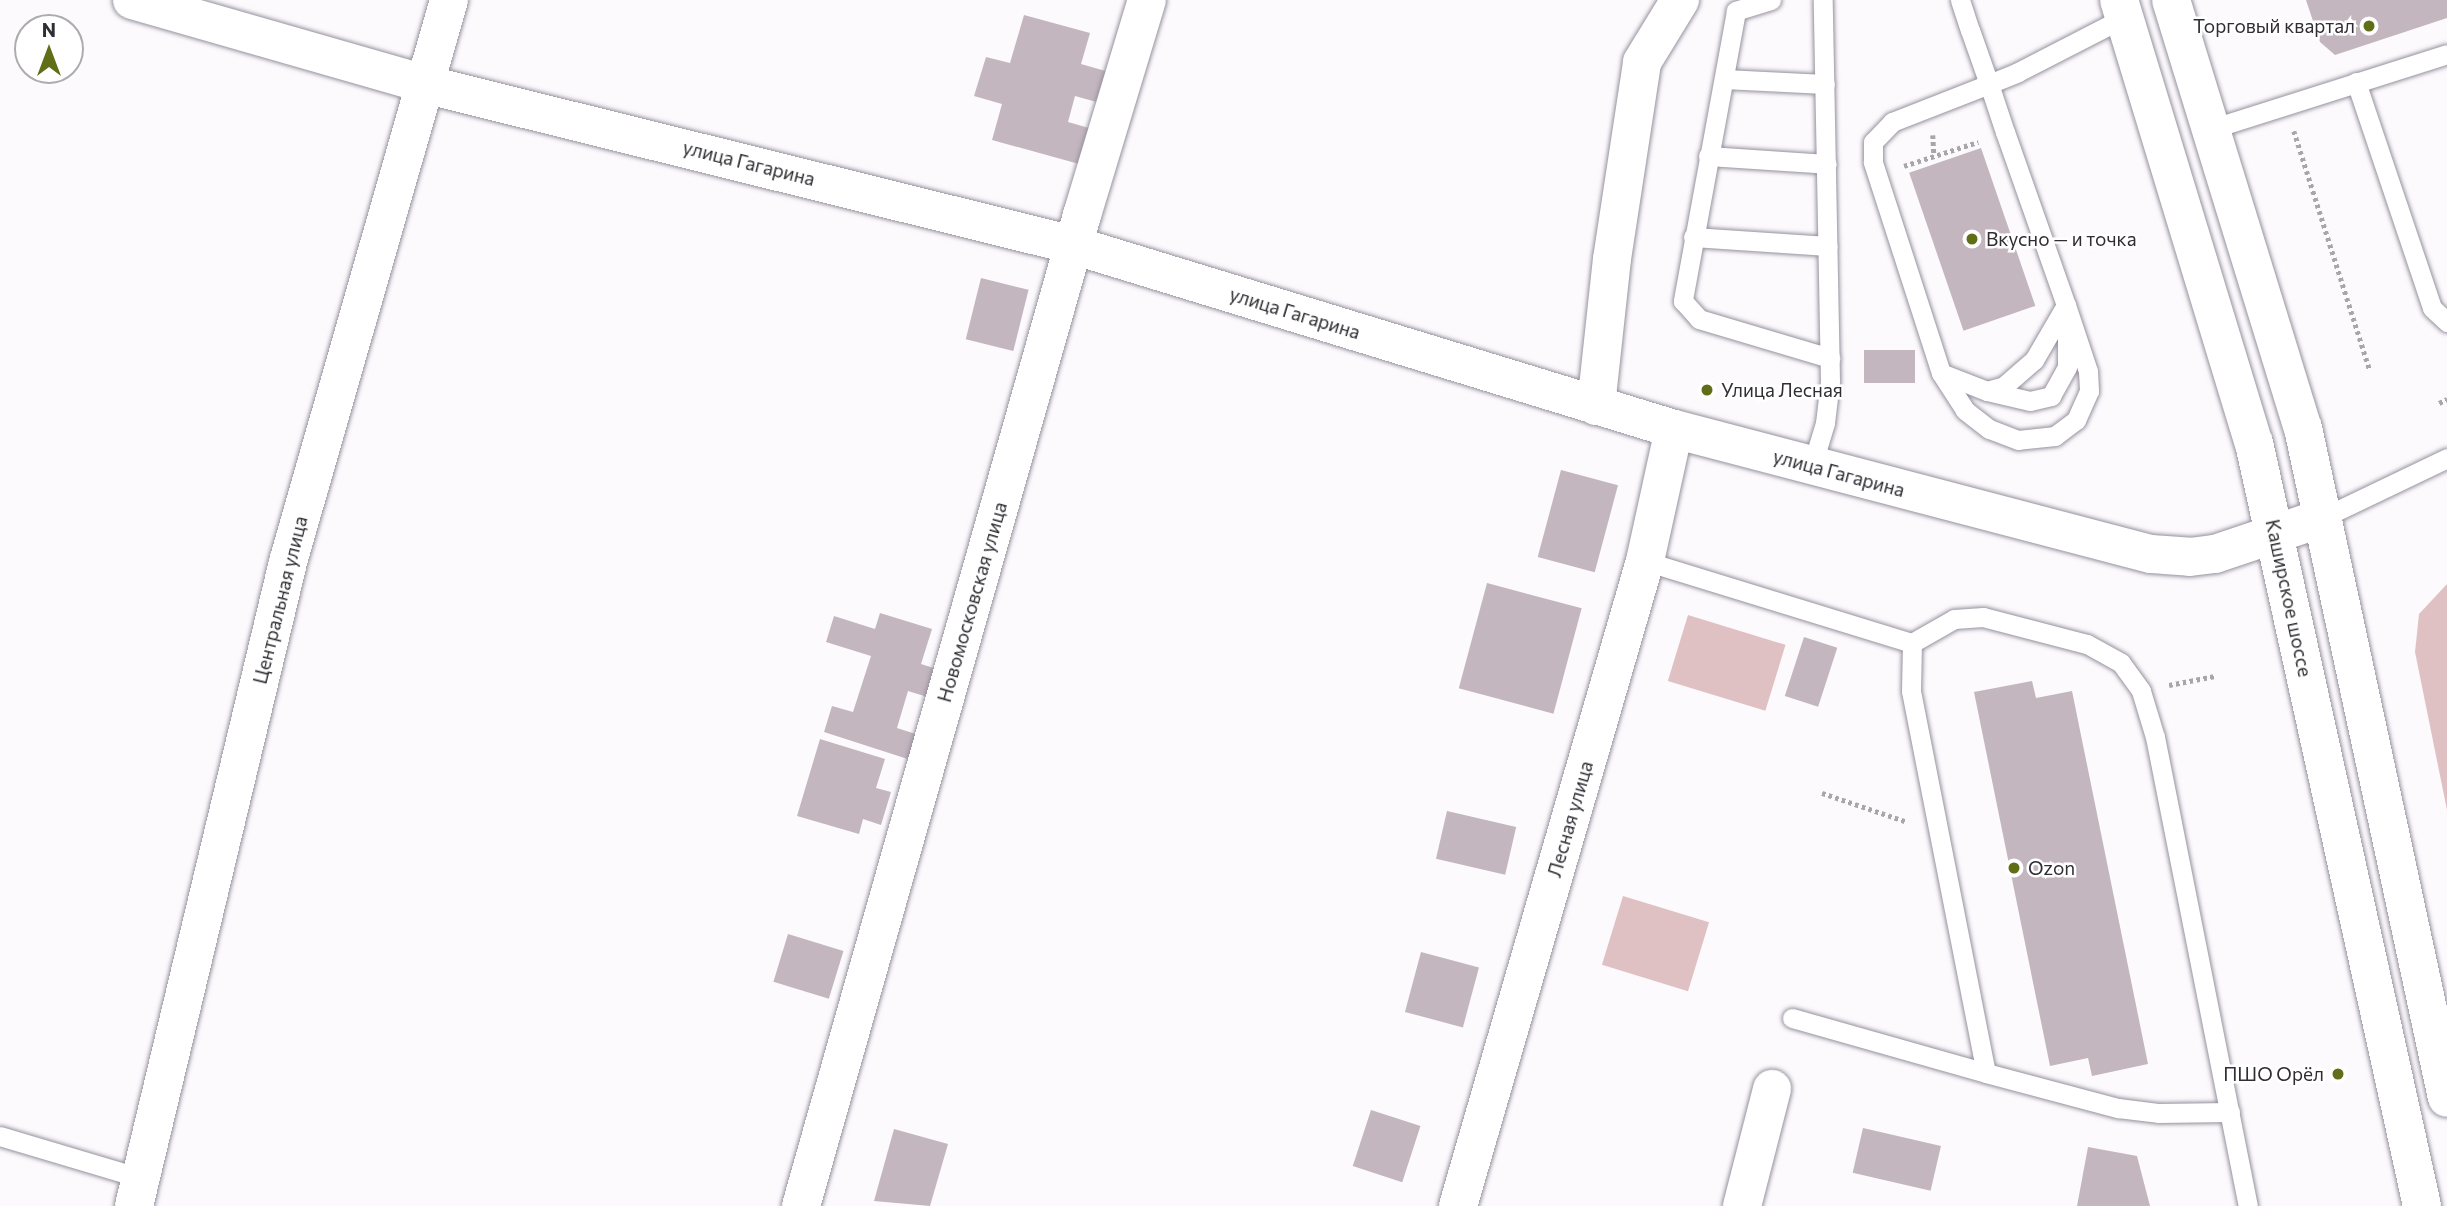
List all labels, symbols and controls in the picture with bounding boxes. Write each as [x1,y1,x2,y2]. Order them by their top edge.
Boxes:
north arrow [14,14,84,84]
place label: Торговый квартал [2193,15,2355,37]
text: N [42,18,56,41]
marker: Торговый квартал [2361,18,2377,34]
street label: улица Гагарина [681,136,817,190]
place label: Вкусно — и точка [1986,228,2137,250]
marker: Вкусно — и точка [1964,231,1980,247]
street label: улица Гагарина [1227,282,1363,344]
place label: Улица Лесная [1721,379,1843,401]
marker: Улица Лесная [1699,382,1715,398]
street label: улица Гагарина [1771,444,1907,502]
street label: Новомосковская улица [932,499,1012,705]
street label: Центральная улица [248,514,312,686]
street label: Каширское шоссе [2261,517,2317,679]
street label: Лесная улица [1543,758,1597,880]
place label: Ozon [2028,857,2075,879]
marker: Ozon [2006,860,2022,876]
place label: ПШО Орёл [2223,1063,2324,1085]
marker: ПШО Орёл [2330,1066,2346,1082]

